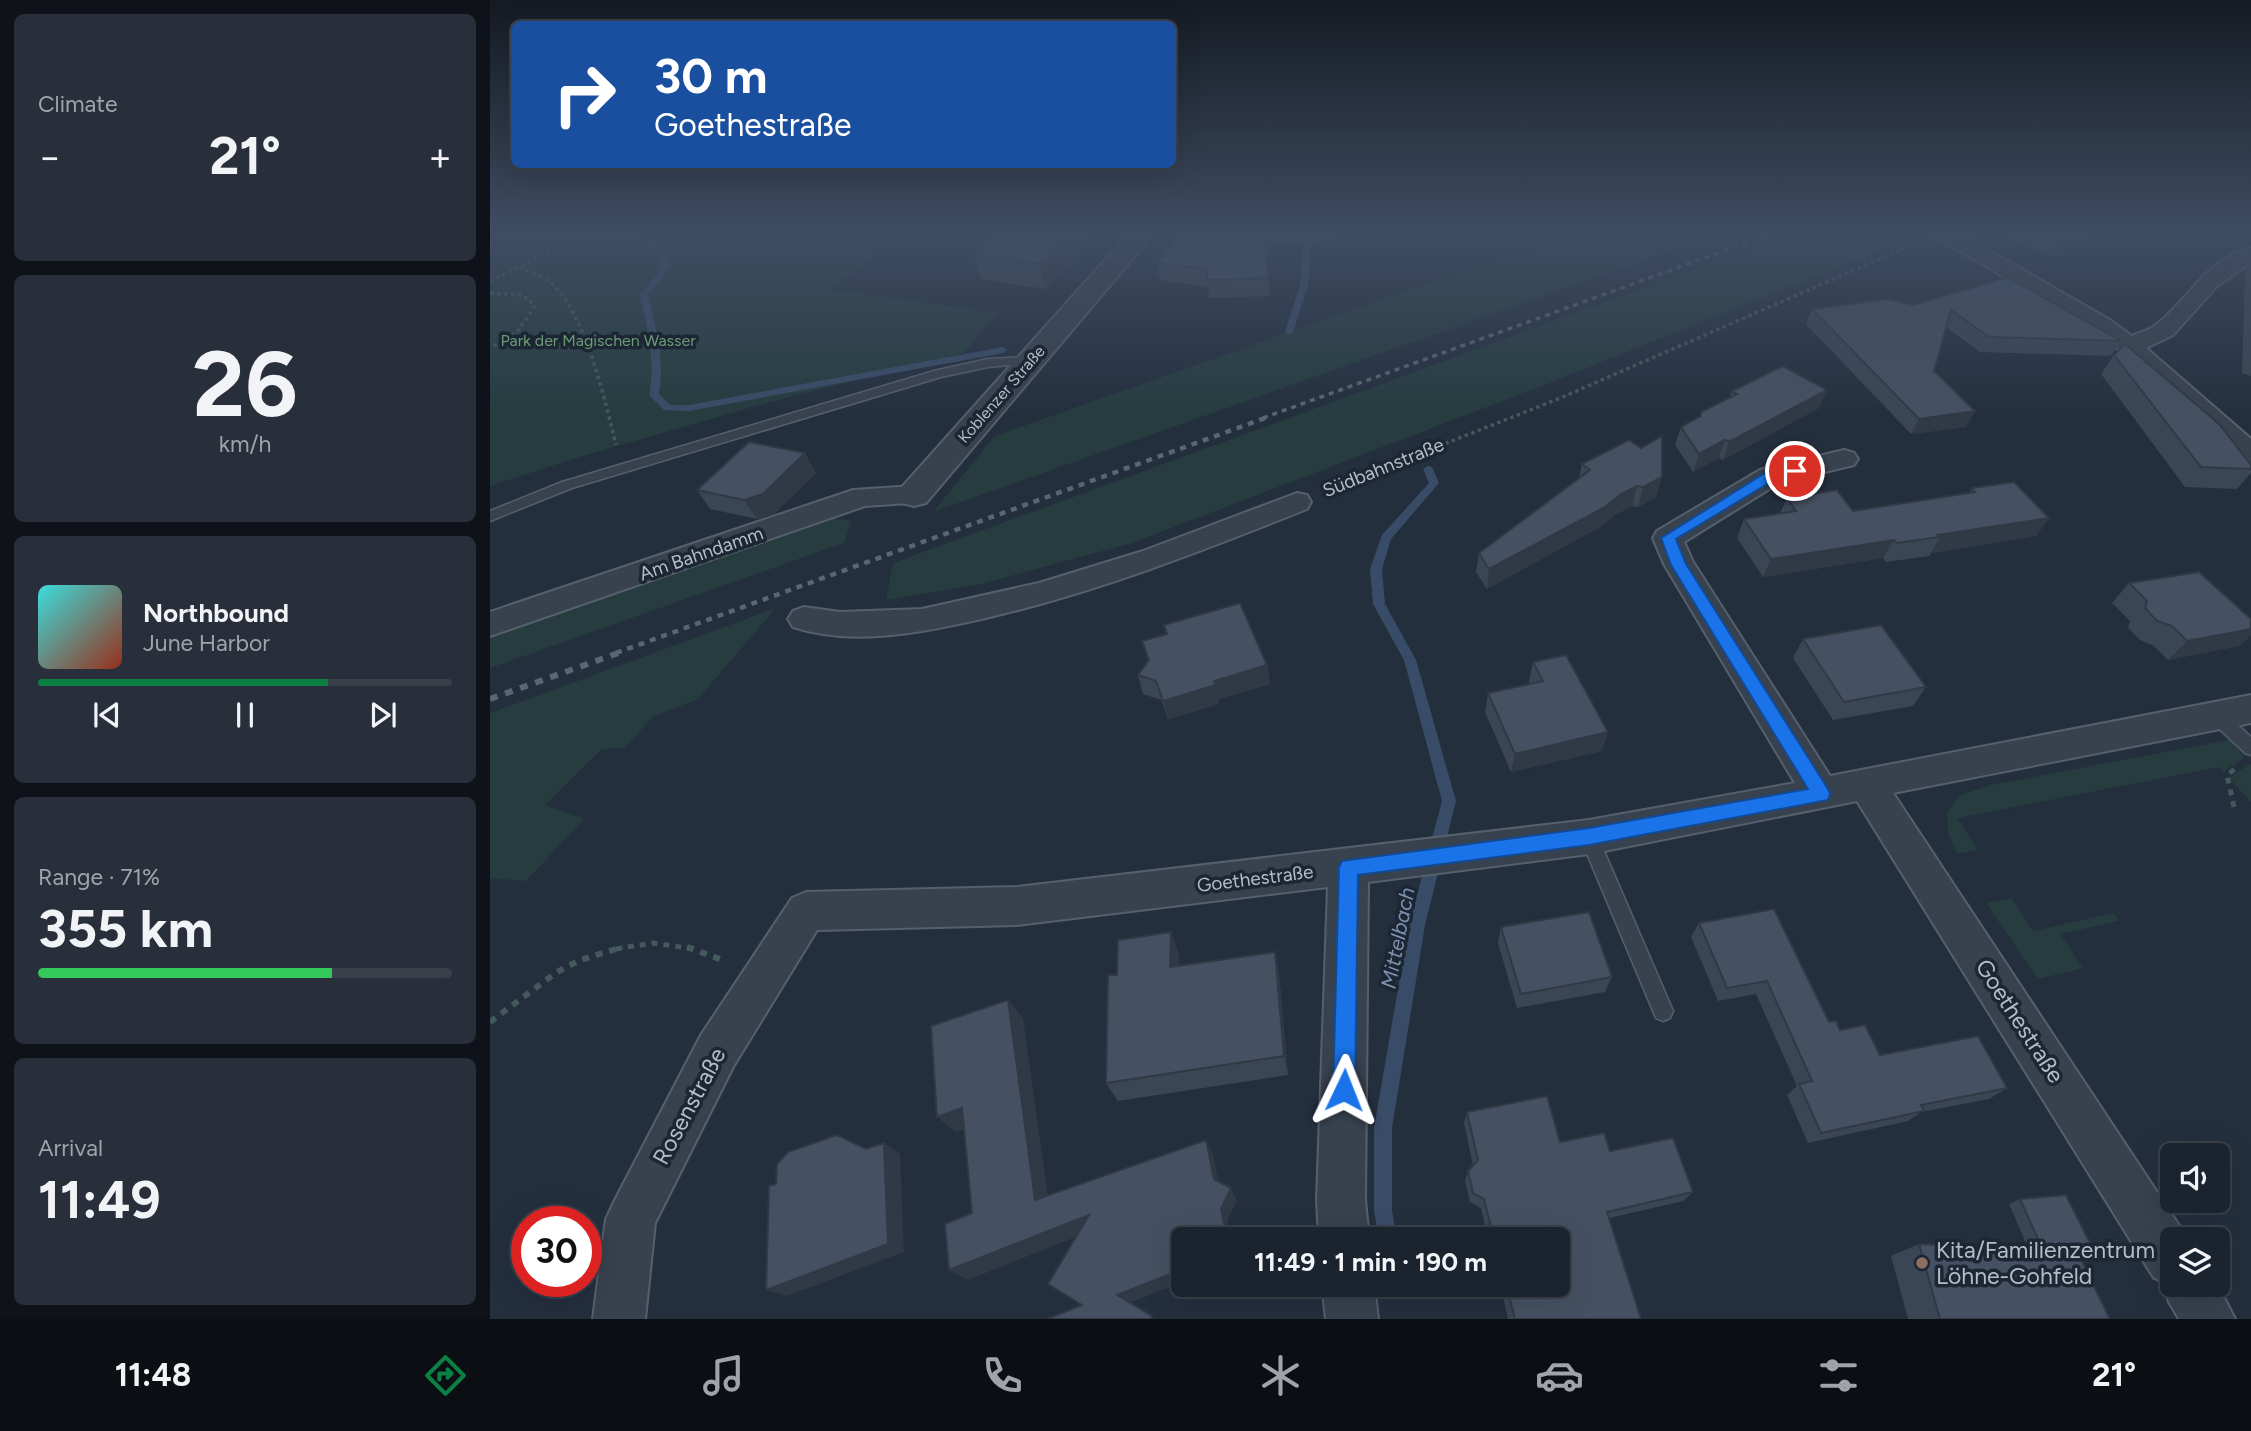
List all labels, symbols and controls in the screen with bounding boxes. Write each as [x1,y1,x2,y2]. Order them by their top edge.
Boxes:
text: 30 m [654,46,767,105]
icon: right [539,49,630,140]
text: Climate [38,90,117,118]
text: Goethestraße [654,106,851,144]
text: 21° [209,125,281,187]
text: − [38,134,62,180]
text: + [428,134,452,180]
text: 26 [192,330,298,439]
park label: Park der Magischen Wasser [500,331,696,350]
street label: Koblenzer Straße [954,342,1049,447]
text: km/h [219,430,271,458]
street label: Südbahnstraße [1319,433,1447,502]
pin [1765,441,1825,501]
icon: arrive [1776,452,1814,490]
street label: Am Bahndamm [636,522,766,585]
text: Northbound [143,597,289,629]
text: June Harbor [143,629,270,657]
icon: previous [88,696,126,734]
icon: pause [226,696,264,734]
icon: next [364,696,402,734]
street label: Goethestraße [1195,860,1315,897]
text: Range · 71% [38,863,160,891]
water label: Mittelbach [1375,885,1420,991]
text: 355 km [38,898,213,960]
street label: Goethestraße [1970,954,2070,1088]
street label: Rosenstraße [647,1043,731,1169]
position arrow [1307,1053,1381,1127]
text: Arrival [38,1134,103,1162]
map controls [2160,1143,2230,1297]
button: sound [2160,1143,2230,1213]
text: 11:49 [38,1169,161,1231]
speed limit sign: 30 [511,1206,602,1297]
button: layers [2160,1227,2230,1297]
place label: Kita/Familienzentrum Löhne-Gohfeld [1936,1236,2155,1290]
text: 11:49 · 1 min · 190 m [1254,1246,1487,1278]
marker: Kita/Familienzentrum Löhne-Gohfeld [1914,1255,1930,1271]
icon: directions [421,1351,470,1400]
icon: music [699,1351,748,1400]
icon: phone [978,1351,1027,1400]
icon: climate [1256,1351,1305,1400]
icon: car [1535,1351,1584,1400]
icon: filters [1814,1351,1863,1400]
text: 11:48 [115,1356,191,1394]
text: 21° [2092,1356,2136,1394]

